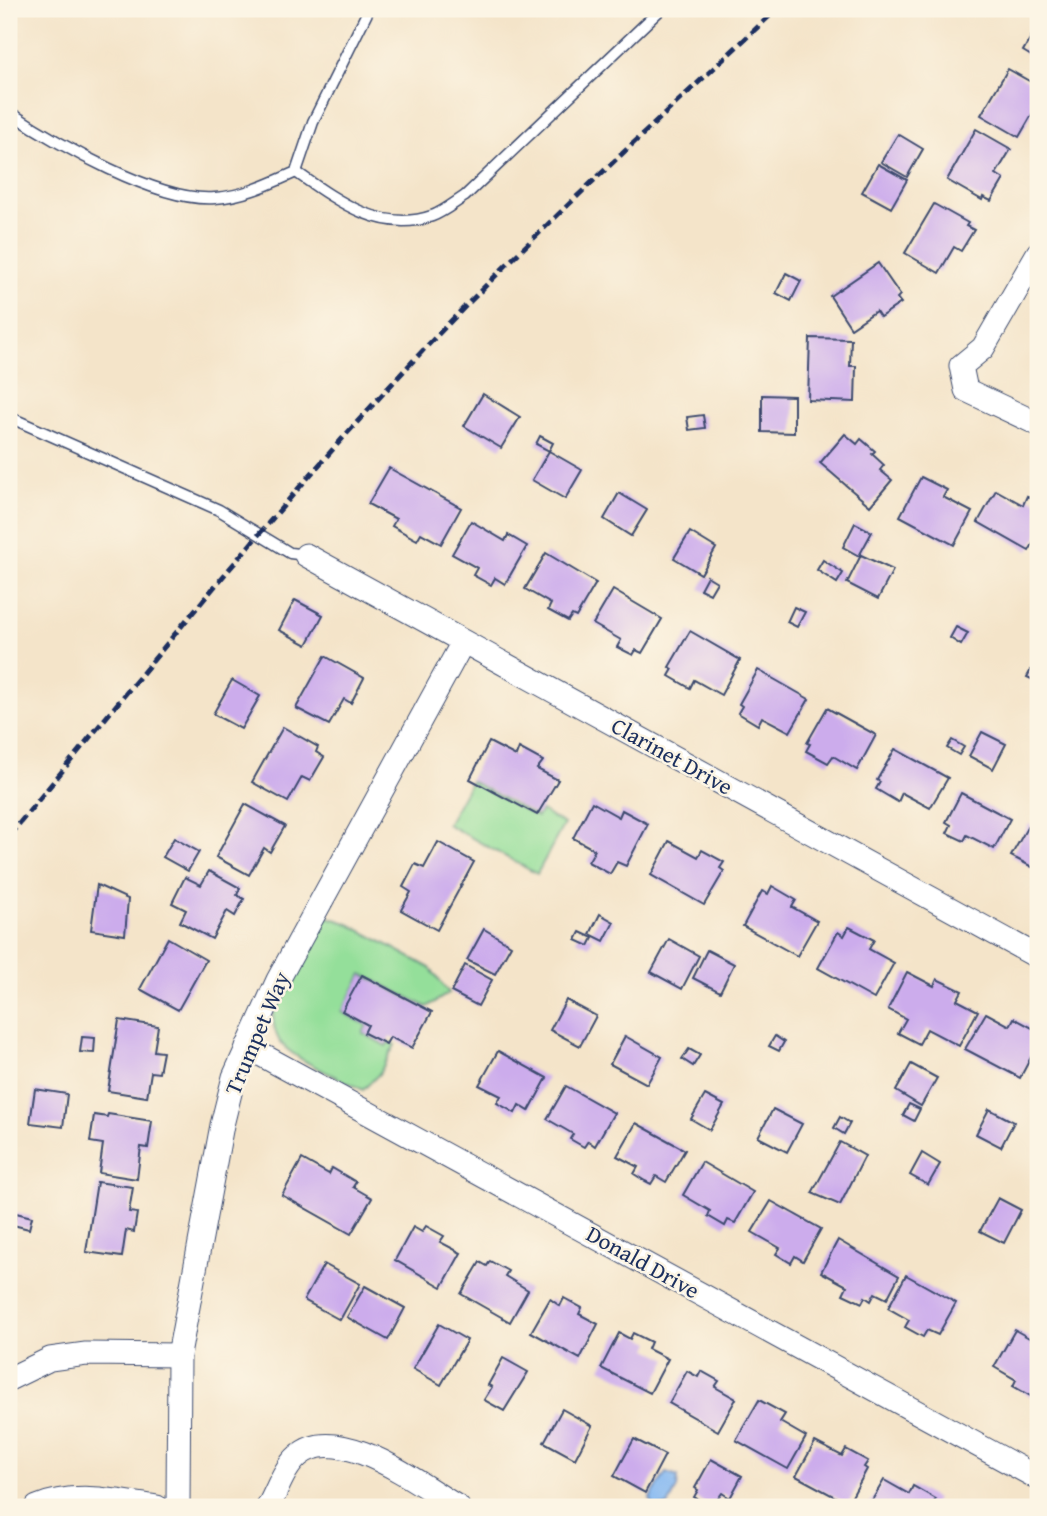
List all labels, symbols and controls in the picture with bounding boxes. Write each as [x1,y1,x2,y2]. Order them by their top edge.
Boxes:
street label: Clarinet Drive [606,709,739,803]
street label: Trumpet Way [216,966,298,1100]
street label: Donald Drive [581,1217,706,1306]

